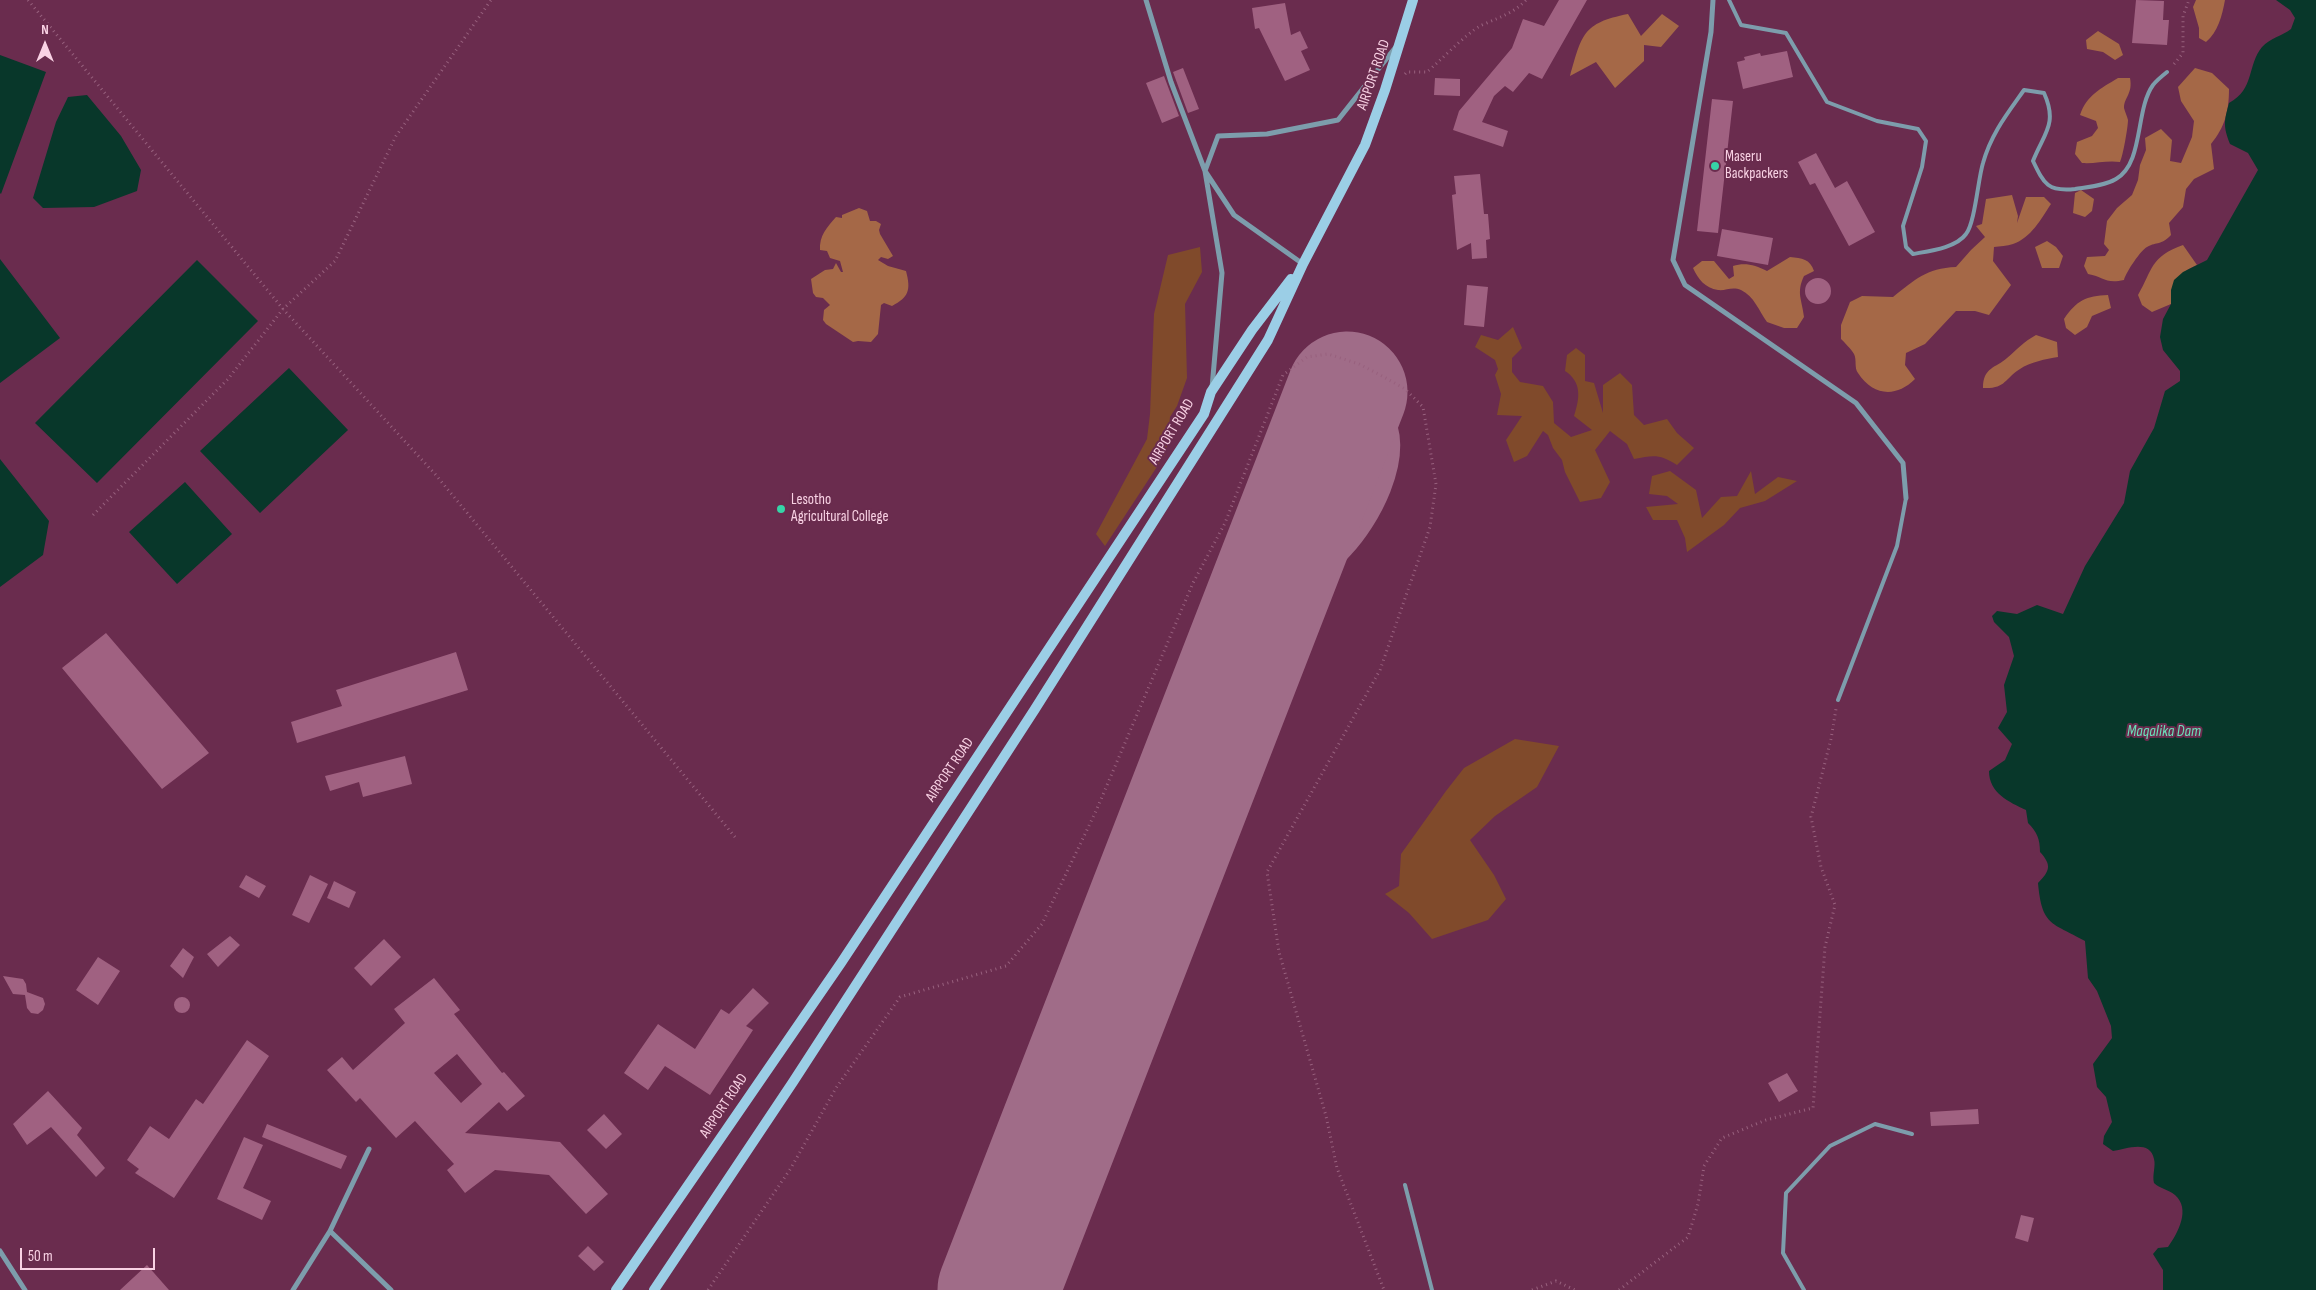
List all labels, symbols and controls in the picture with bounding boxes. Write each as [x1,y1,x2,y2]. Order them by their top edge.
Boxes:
north arrow [20,20,70,70]
text: N [41,21,49,38]
street label: AIRPORT ROAD [1354,37,1394,113]
place label: Maseru Backpackers [1725,148,1788,183]
marker: Maseru Backpackers [1709,160,1721,172]
street label: AIRPORT ROAD [1145,396,1199,468]
place label: Lesotho Agricultural College [791,491,889,526]
marker: Lesotho Agricultural College [775,503,787,515]
water label: Maqalika Dam [2127,722,2201,742]
street label: AIRPORT ROAD [922,735,978,805]
street label: AIRPORT ROAD [696,1071,752,1141]
scale bar [22,1238,158,1270]
text: 50 m [28,1247,53,1266]

